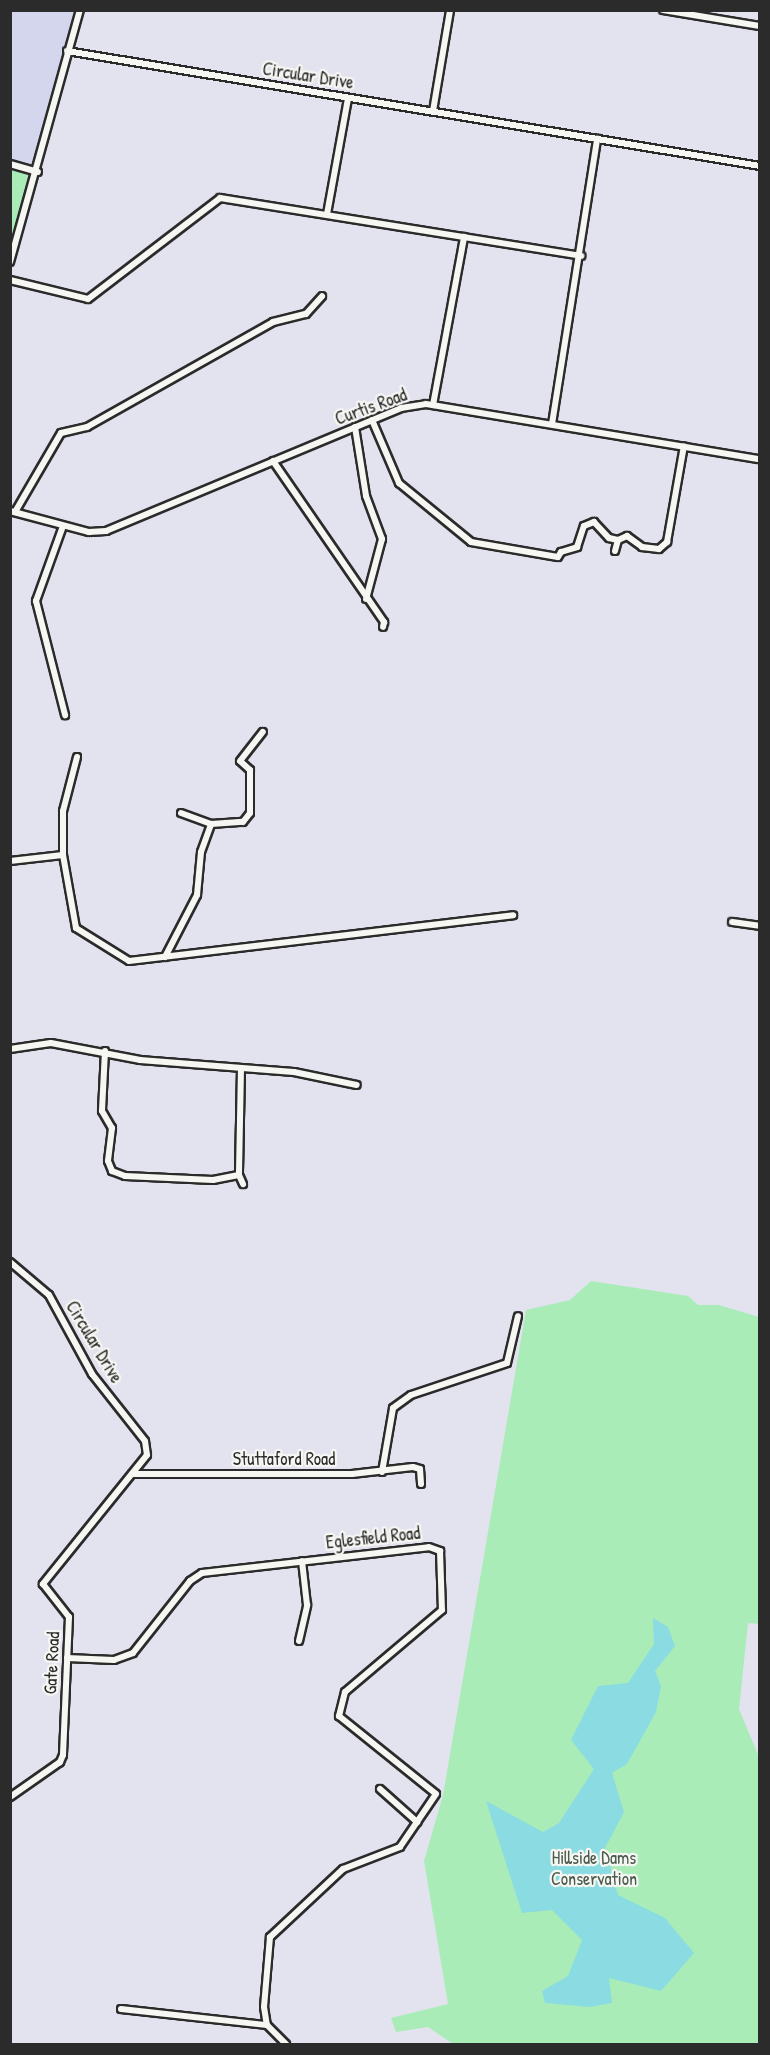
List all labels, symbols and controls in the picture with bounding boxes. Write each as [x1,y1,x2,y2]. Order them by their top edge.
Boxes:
street label: Circular Drive [261,58,355,94]
street label: Curtis Road [332,384,410,430]
street label: Circular Drive [61,1297,127,1387]
street label: Stuttaford Road [233,1448,335,1470]
street label: Eglesfield Road [325,1522,421,1554]
street label: Gate Road [40,1631,64,1695]
park label: Hillside Dams Conservation [551,1848,637,1890]

